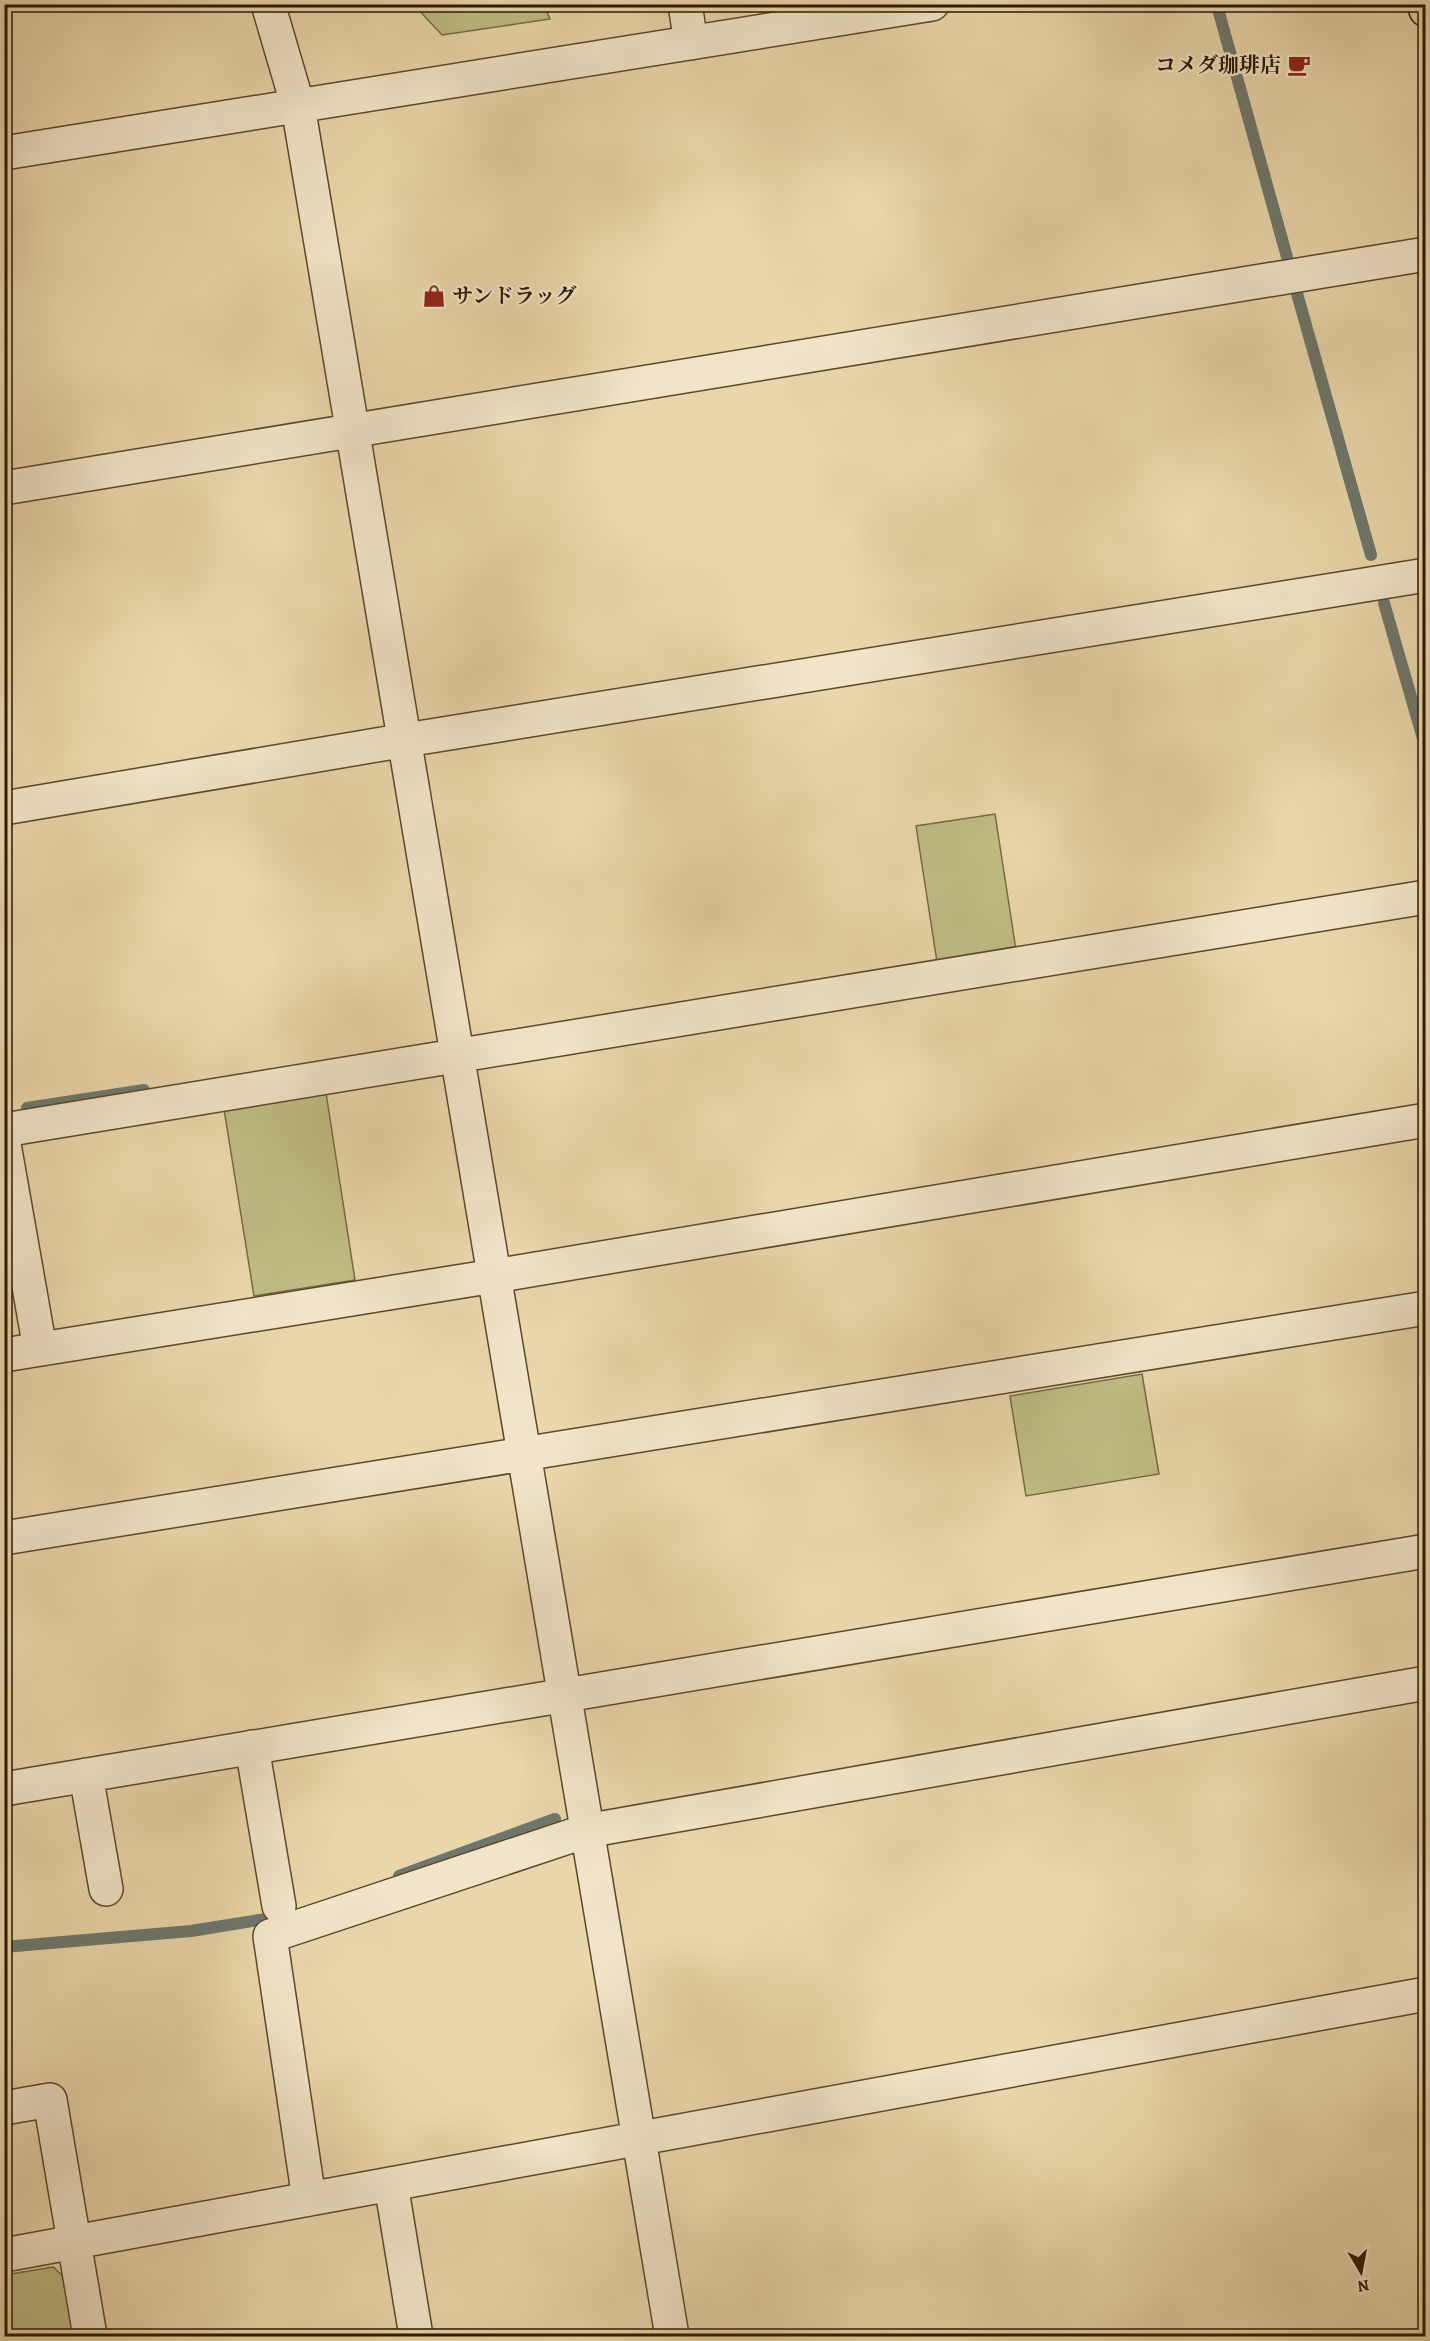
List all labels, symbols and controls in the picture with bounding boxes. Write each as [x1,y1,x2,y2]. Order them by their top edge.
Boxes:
place label: コメダ珈琲店 [1155,51,1281,79]
cafe icon: コメダ珈琲店 [1286,52,1312,78]
place label: サンドラッグ [452,282,577,310]
shop icon: サンドラッグ [421,283,447,309]
north arrow [1331,2242,1391,2302]
text: N [1355,2274,1371,2298]

